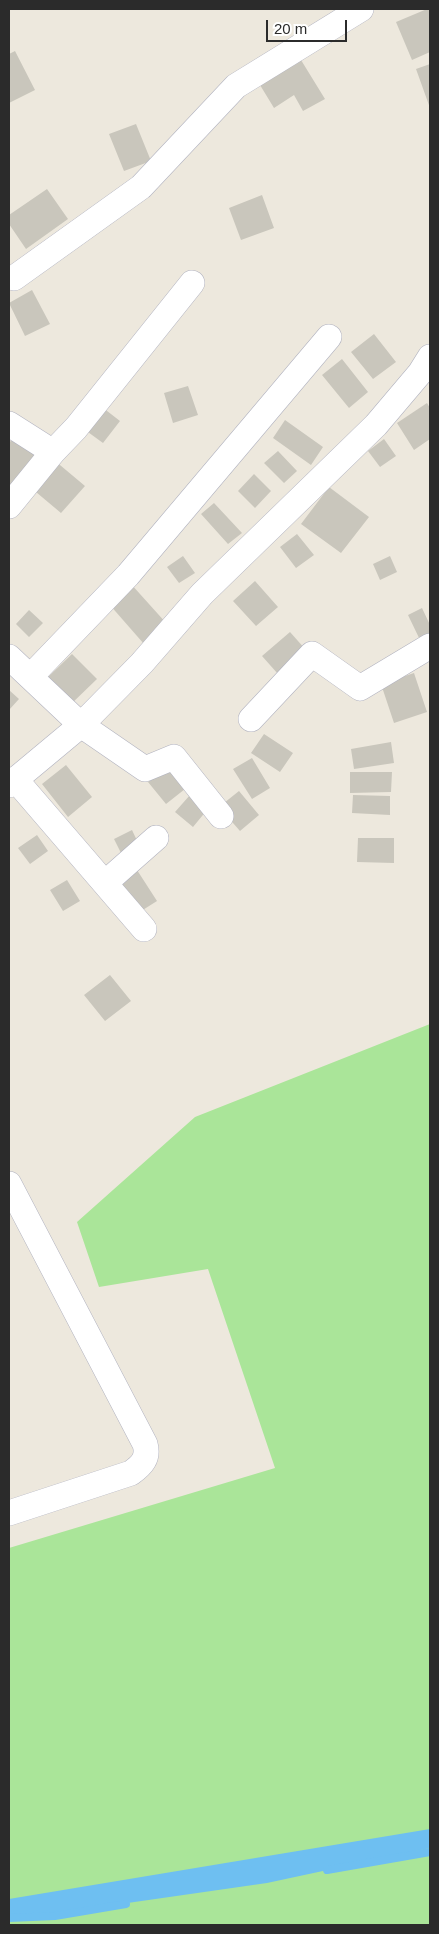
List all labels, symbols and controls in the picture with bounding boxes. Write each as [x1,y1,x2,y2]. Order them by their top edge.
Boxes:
scale bar [269,10,350,42]
text: 20 m [274,20,307,37]

